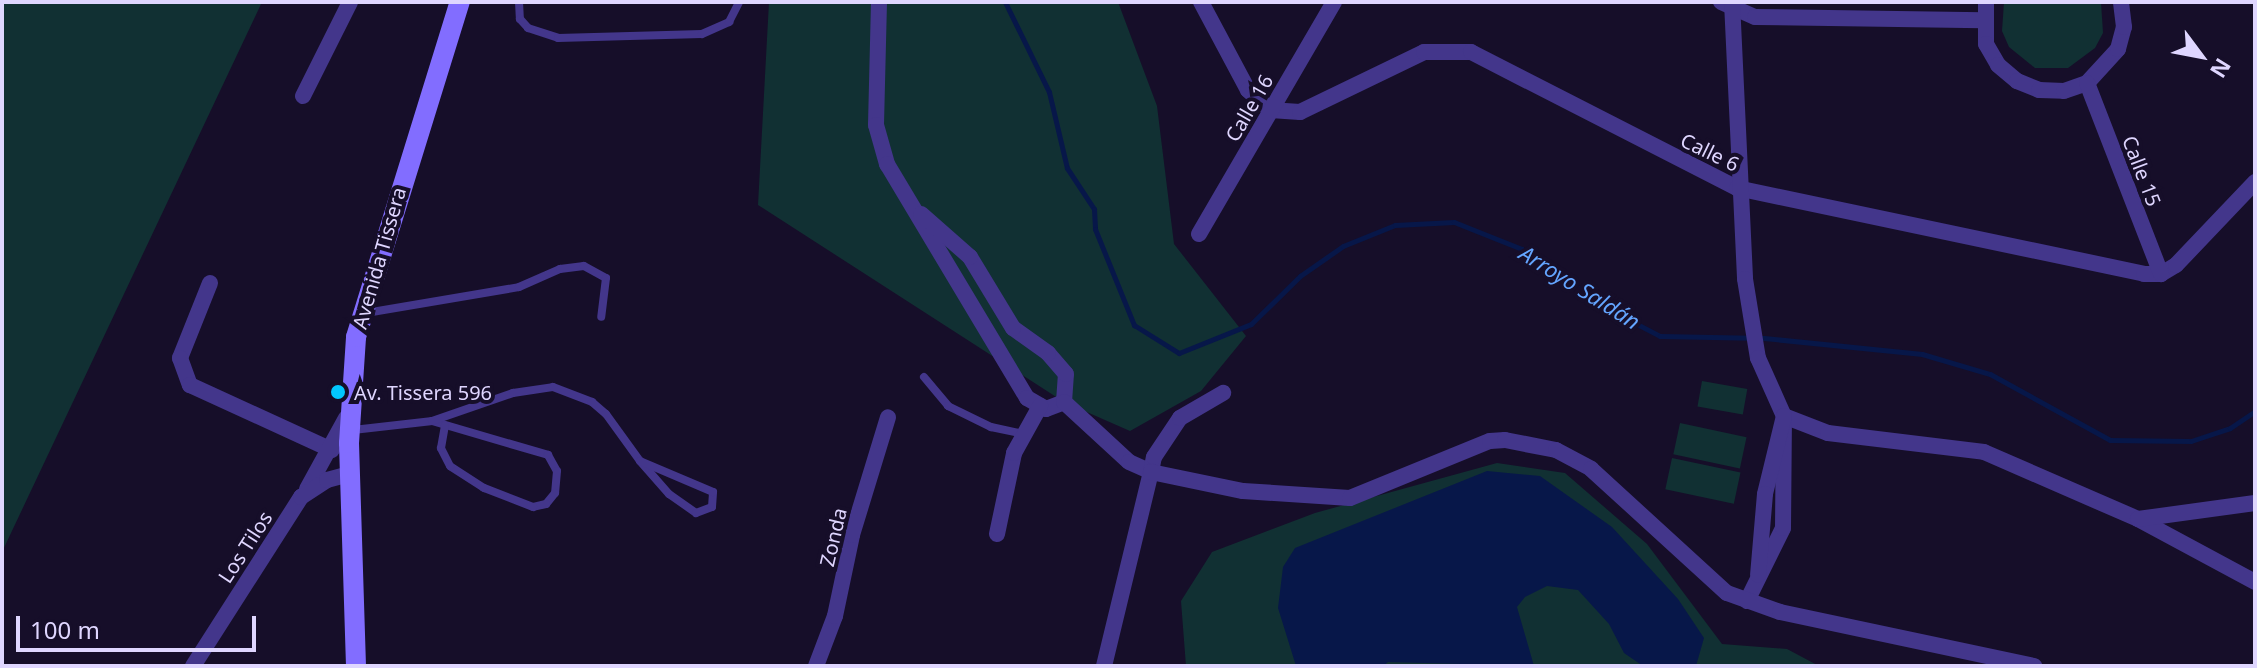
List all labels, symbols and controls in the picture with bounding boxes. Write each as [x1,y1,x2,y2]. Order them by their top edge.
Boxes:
north arrow [2161,16,2241,96]
text: N [2204,53,2239,84]
street label: Calle 16 [1220,70,1278,146]
street label: Calle 6 [1677,128,1743,176]
street label: Calle 15 [2118,132,2166,210]
street label: Avenida Tissera [347,184,411,332]
water label: Arroyo Saldán [1515,240,1645,334]
place label: Av. Tissera 596 [354,380,492,404]
marker: Av. Tissera 596 [329,383,347,401]
street label: Zonda [815,505,851,569]
street label: Los Tilos [213,507,277,587]
scale bar [20,600,260,650]
text: 100 m [30,613,100,646]

